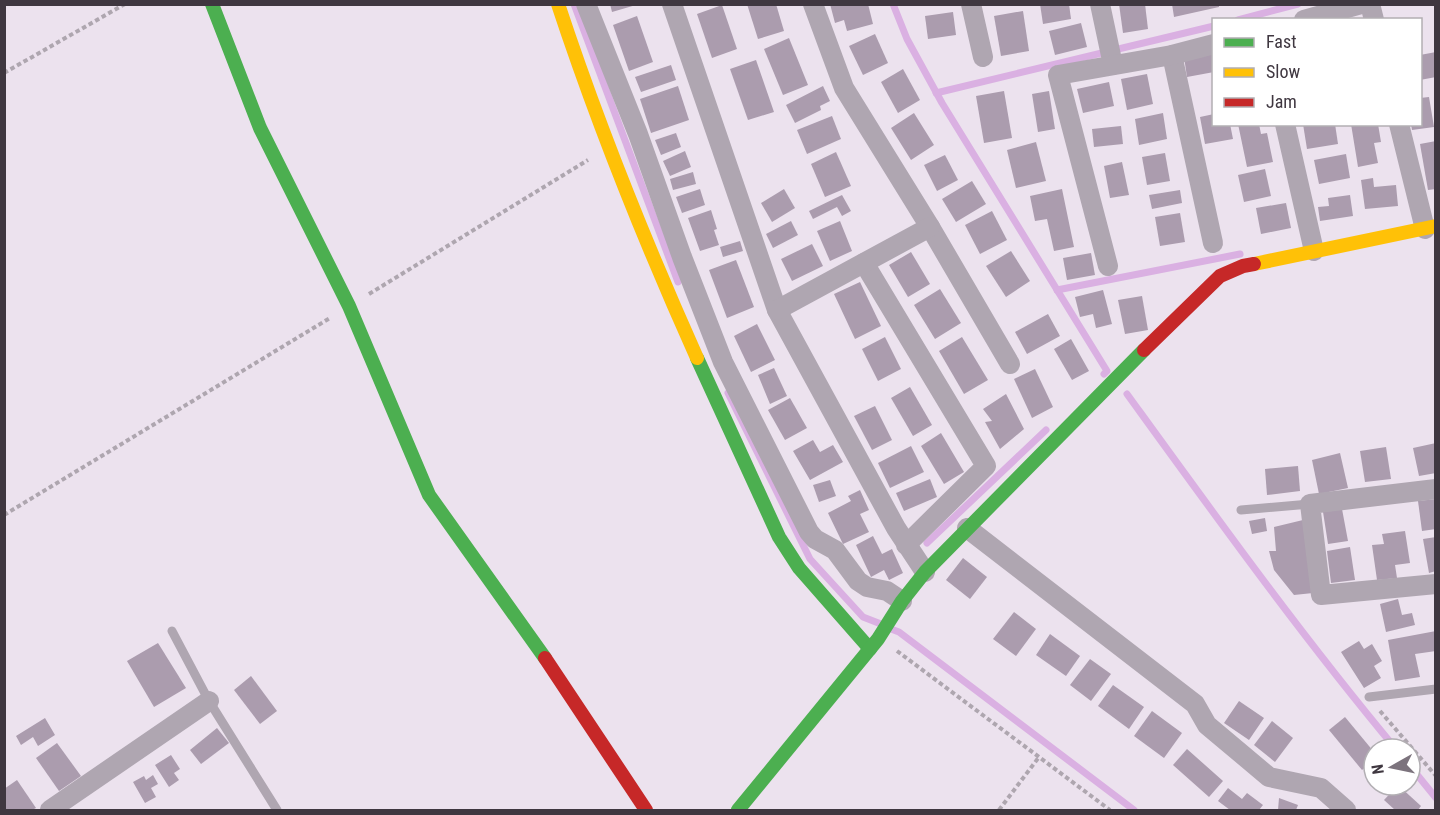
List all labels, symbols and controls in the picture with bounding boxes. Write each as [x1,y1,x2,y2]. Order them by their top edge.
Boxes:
legend [1212,18,1422,126]
text: Fast [1266,31,1297,52]
text: Slow [1266,61,1301,82]
text: Jam [1266,91,1297,112]
north arrow [1362,737,1422,797]
text: N [1368,763,1388,776]

